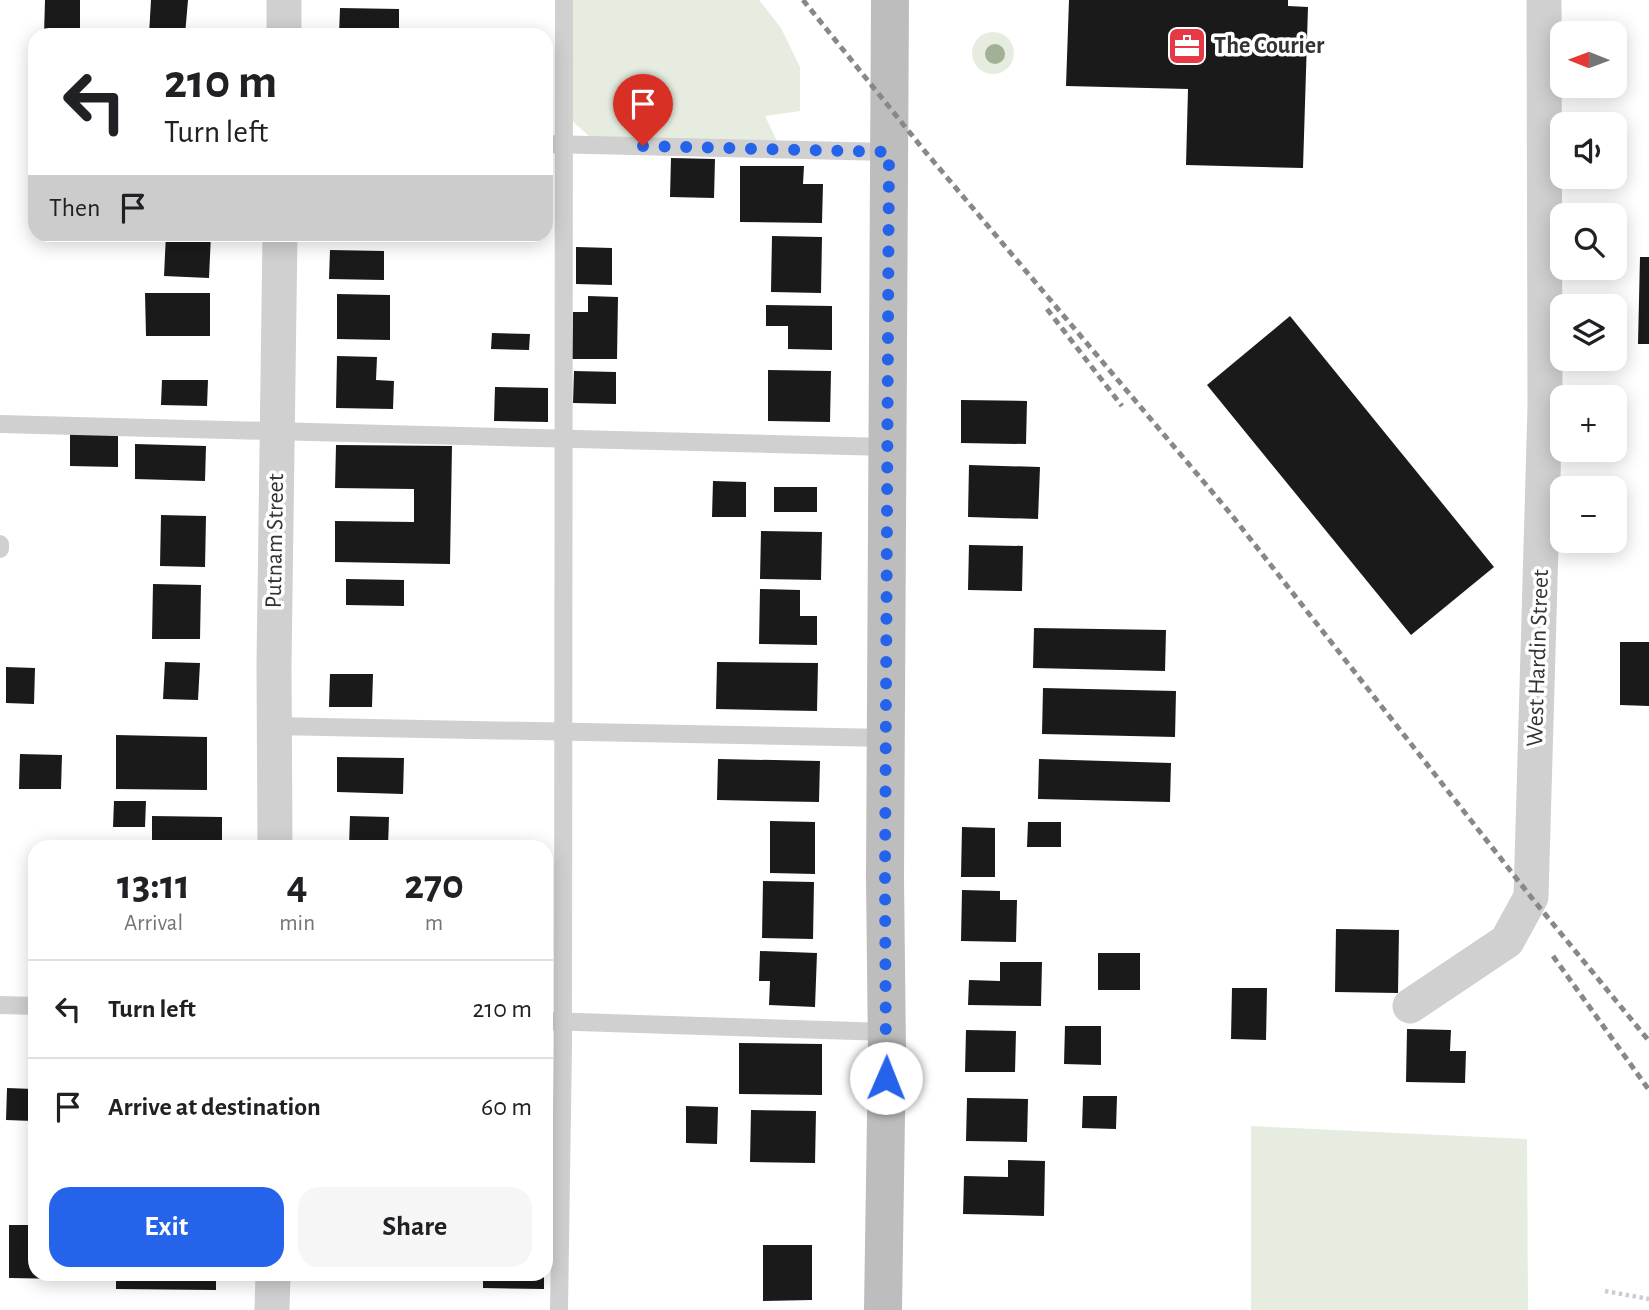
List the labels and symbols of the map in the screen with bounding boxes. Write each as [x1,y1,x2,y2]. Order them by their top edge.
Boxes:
north arrow [1550,21,1628,98]
office icon: The Courier [1166,25,1208,67]
place label: The Courier [1214,34,1325,58]
pin [613,74,673,146]
street label: Putnam Street [262,473,288,609]
street label: West Hardin Street [1523,569,1553,747]
position arrow [849,1041,923,1115]

